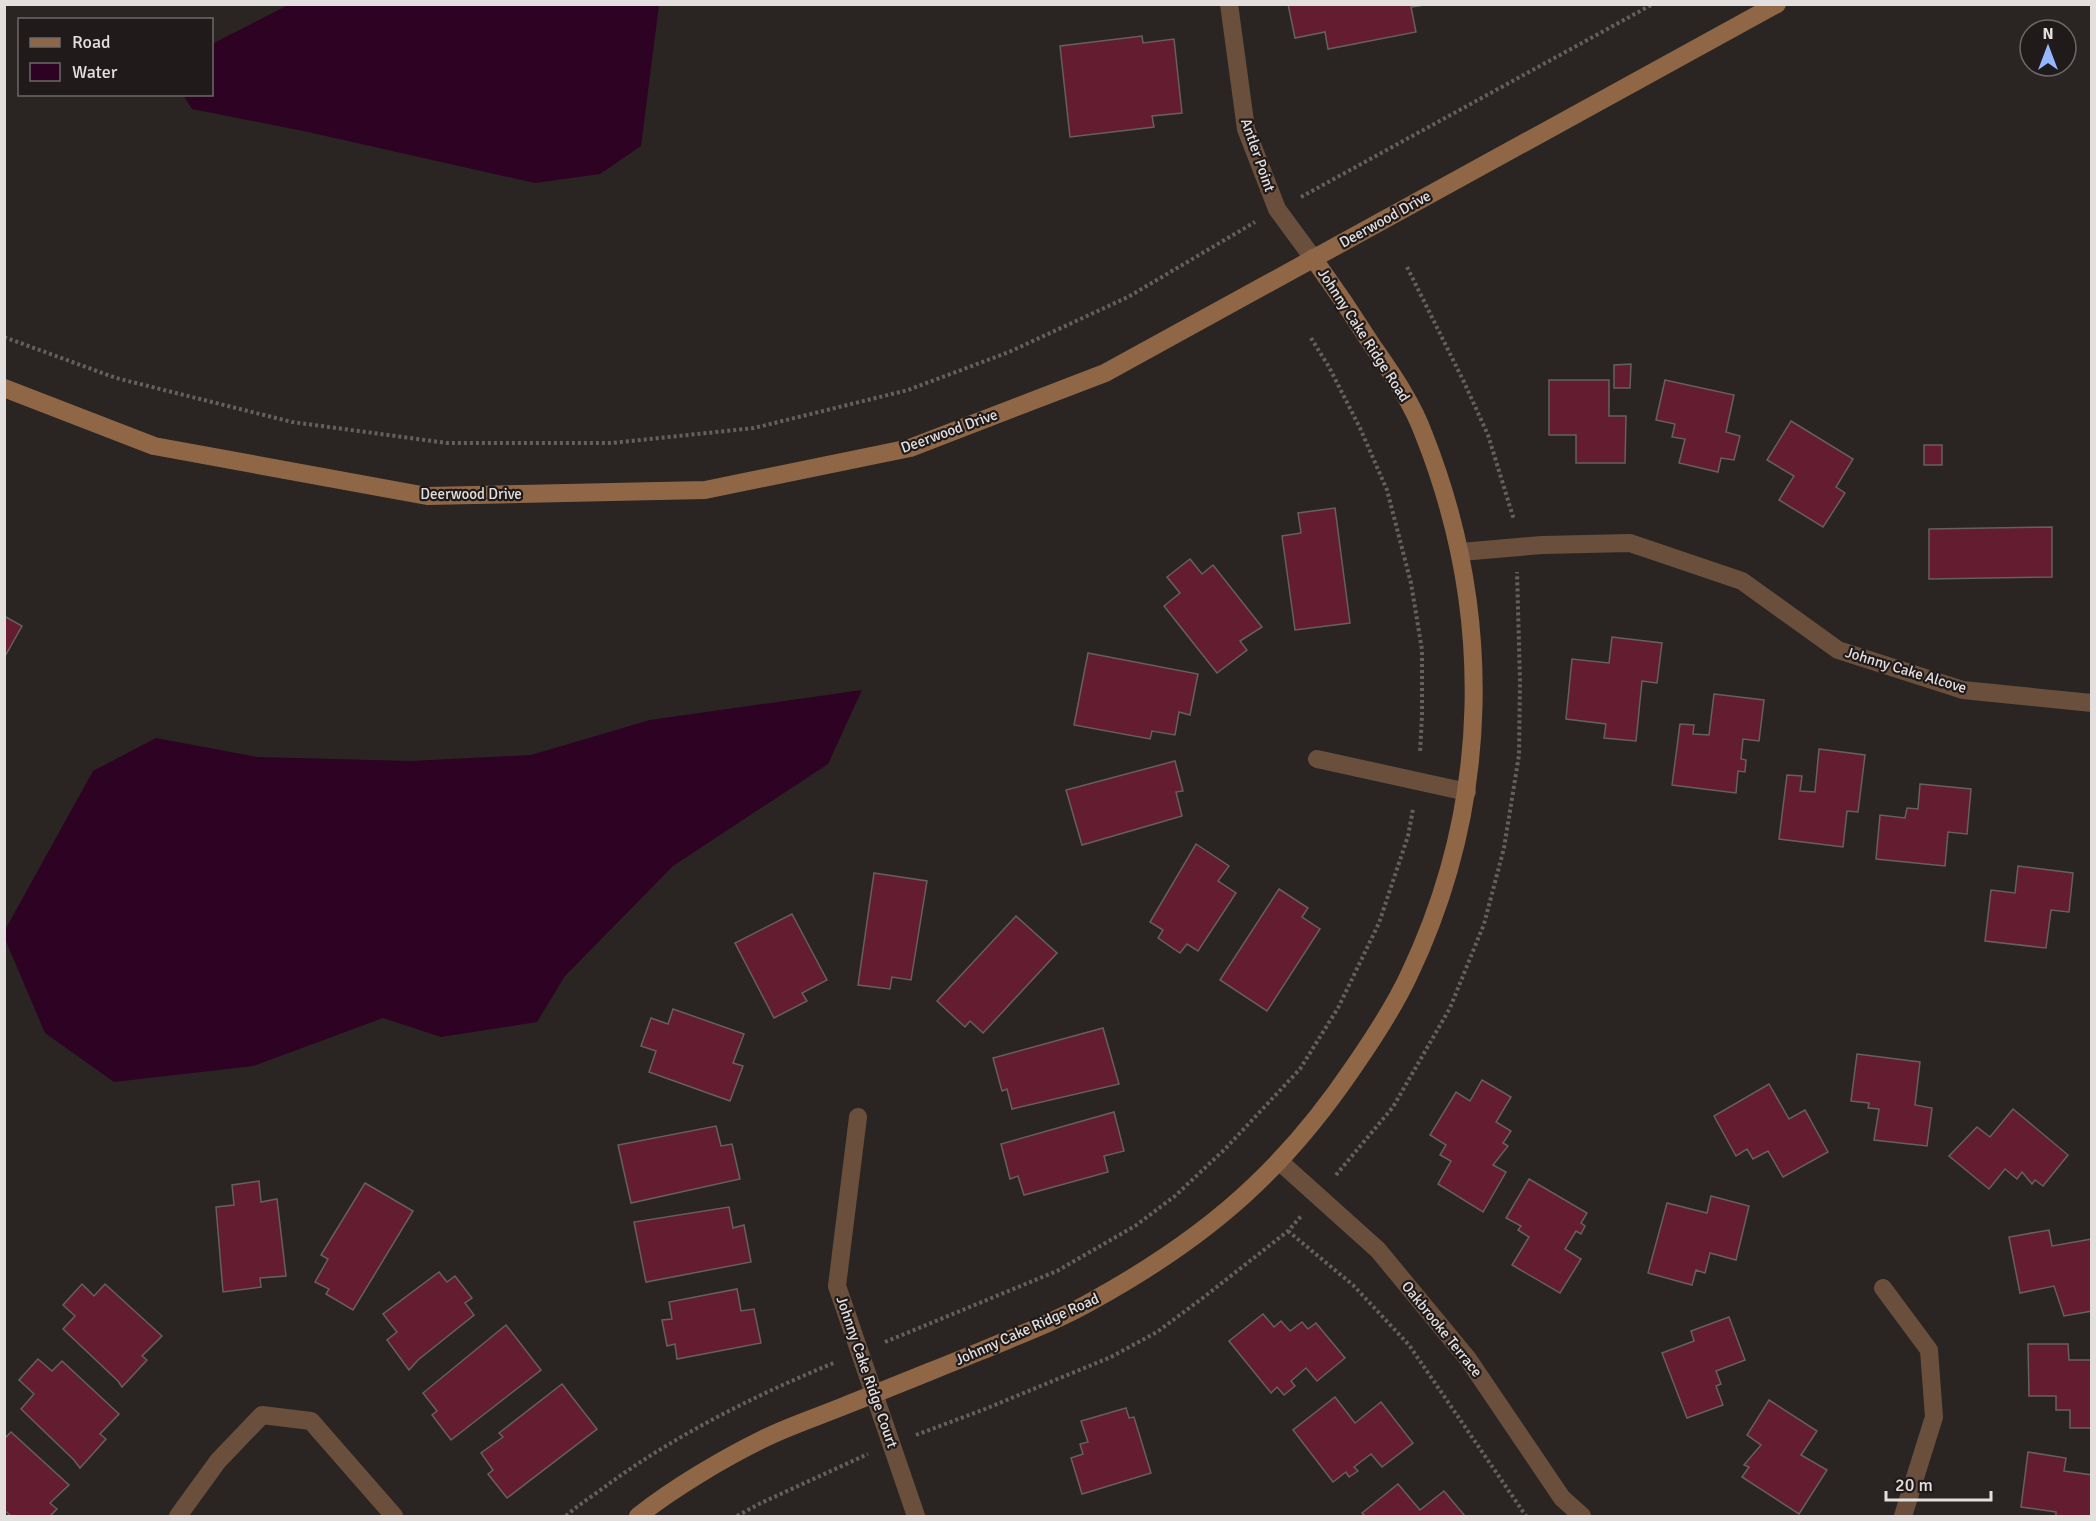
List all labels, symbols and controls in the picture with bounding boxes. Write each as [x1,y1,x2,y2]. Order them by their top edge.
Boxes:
legend [18,18,213,96]
north arrow [2018,18,2078,78]
text: N [2042,24,2054,44]
text: Road [72,31,111,53]
text: Water [72,61,118,83]
street label: Antler Point [1237,116,1279,194]
street label: Deerwood Drive [1336,186,1434,252]
street label: Johnny Cake Ridge Road [1314,265,1414,405]
street label: Deerwood Drive [898,405,1000,457]
street label: Deerwood Drive [420,485,522,503]
street label: Johnny Cake Alcove [1843,643,1969,697]
street label: Oakbrooke Terrace [1398,1277,1486,1381]
street label: Johnny Cake Ridge Road [952,1289,1102,1369]
street label: Johnny Cake Ridge Court [833,1294,901,1450]
scale bar [1886,1464,1991,1502]
text: 20 m [1895,1474,1933,1496]

